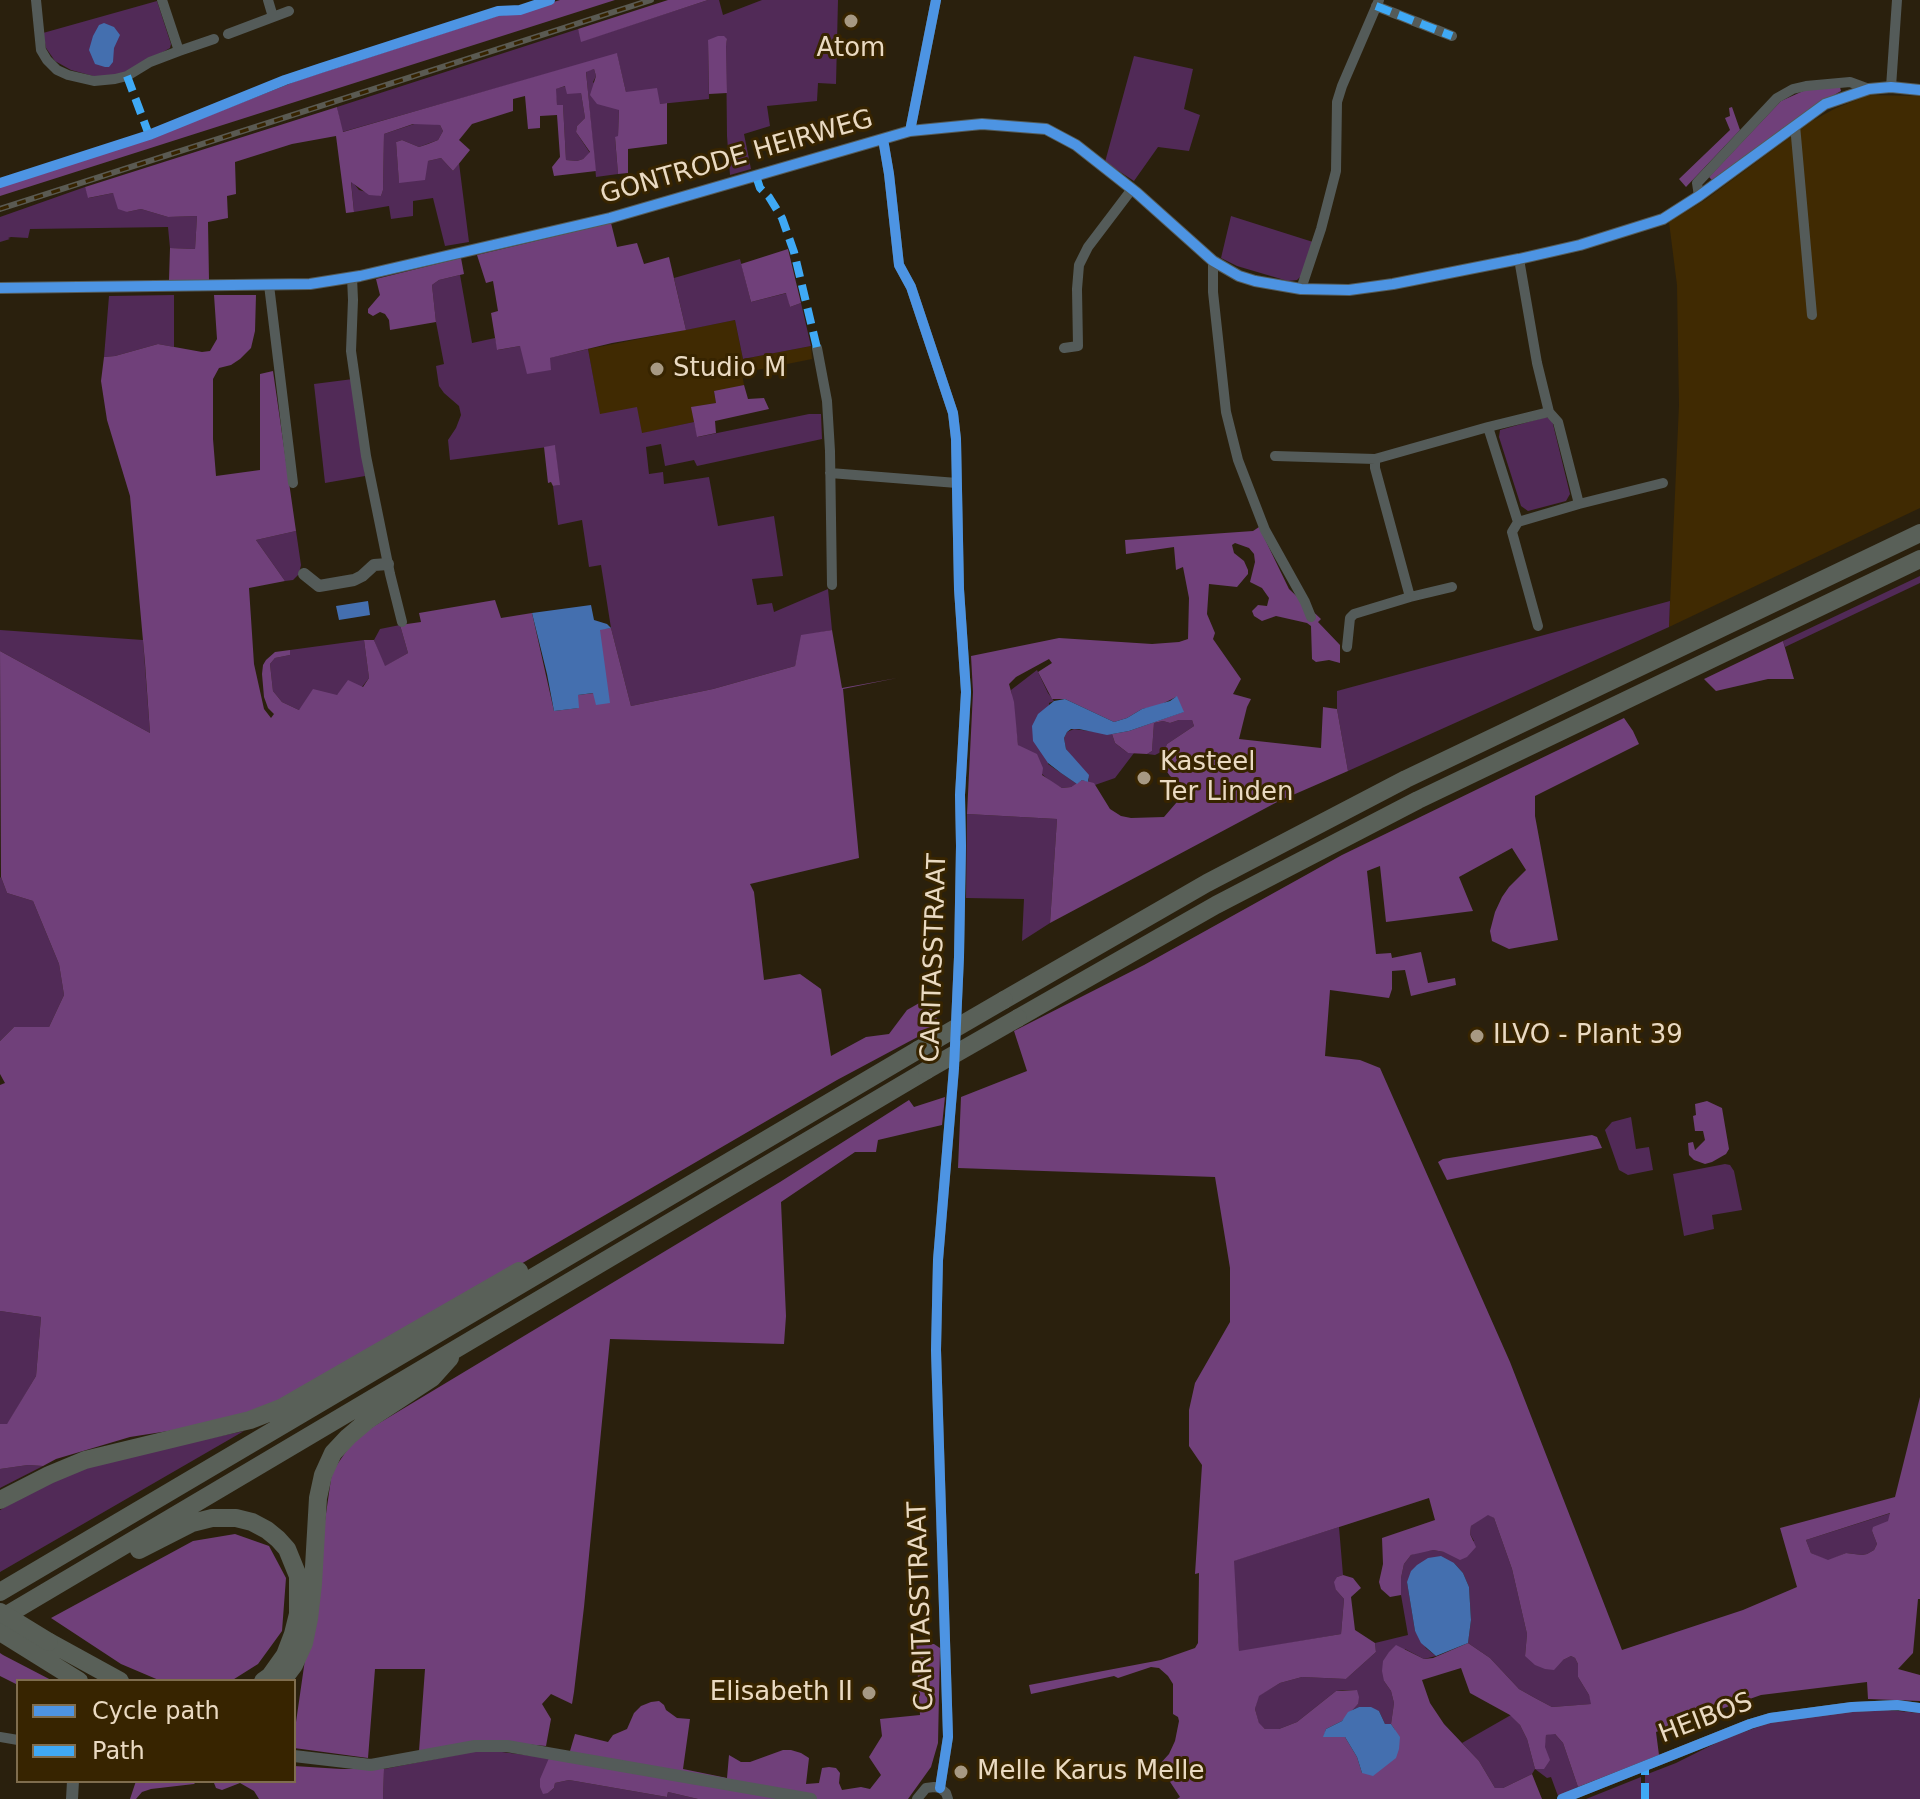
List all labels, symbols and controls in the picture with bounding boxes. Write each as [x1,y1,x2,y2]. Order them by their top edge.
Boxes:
marker: Atom [842,12,860,30]
place label: Atom [817,33,885,65]
street label: GONTRODE HEIRWEG [597,104,877,212]
place label: Studio M [673,353,787,385]
marker: Studio M [648,360,666,378]
place label: Kasteel Ter Linden [1160,747,1294,808]
marker: Kasteel Ter Linden [1135,769,1153,787]
street label: CARITASSTRAAT [916,853,954,1063]
place label: ILVO - Plant 39 [1493,1020,1683,1052]
marker: ILVO - Plant 39 [1468,1027,1486,1045]
street label: CARITASSTRAAT [903,1501,941,1711]
place label: Elisabeth II [710,1677,853,1709]
legend [16,1679,296,1783]
marker: Elisabeth II [860,1684,878,1702]
street label: HEIBOS [1655,1687,1757,1751]
text: Cycle path [92,1697,220,1725]
text: Path [92,1737,145,1765]
place label: Melle Karus Melle [977,1756,1205,1788]
marker: Melle Karus Melle [952,1763,970,1781]

